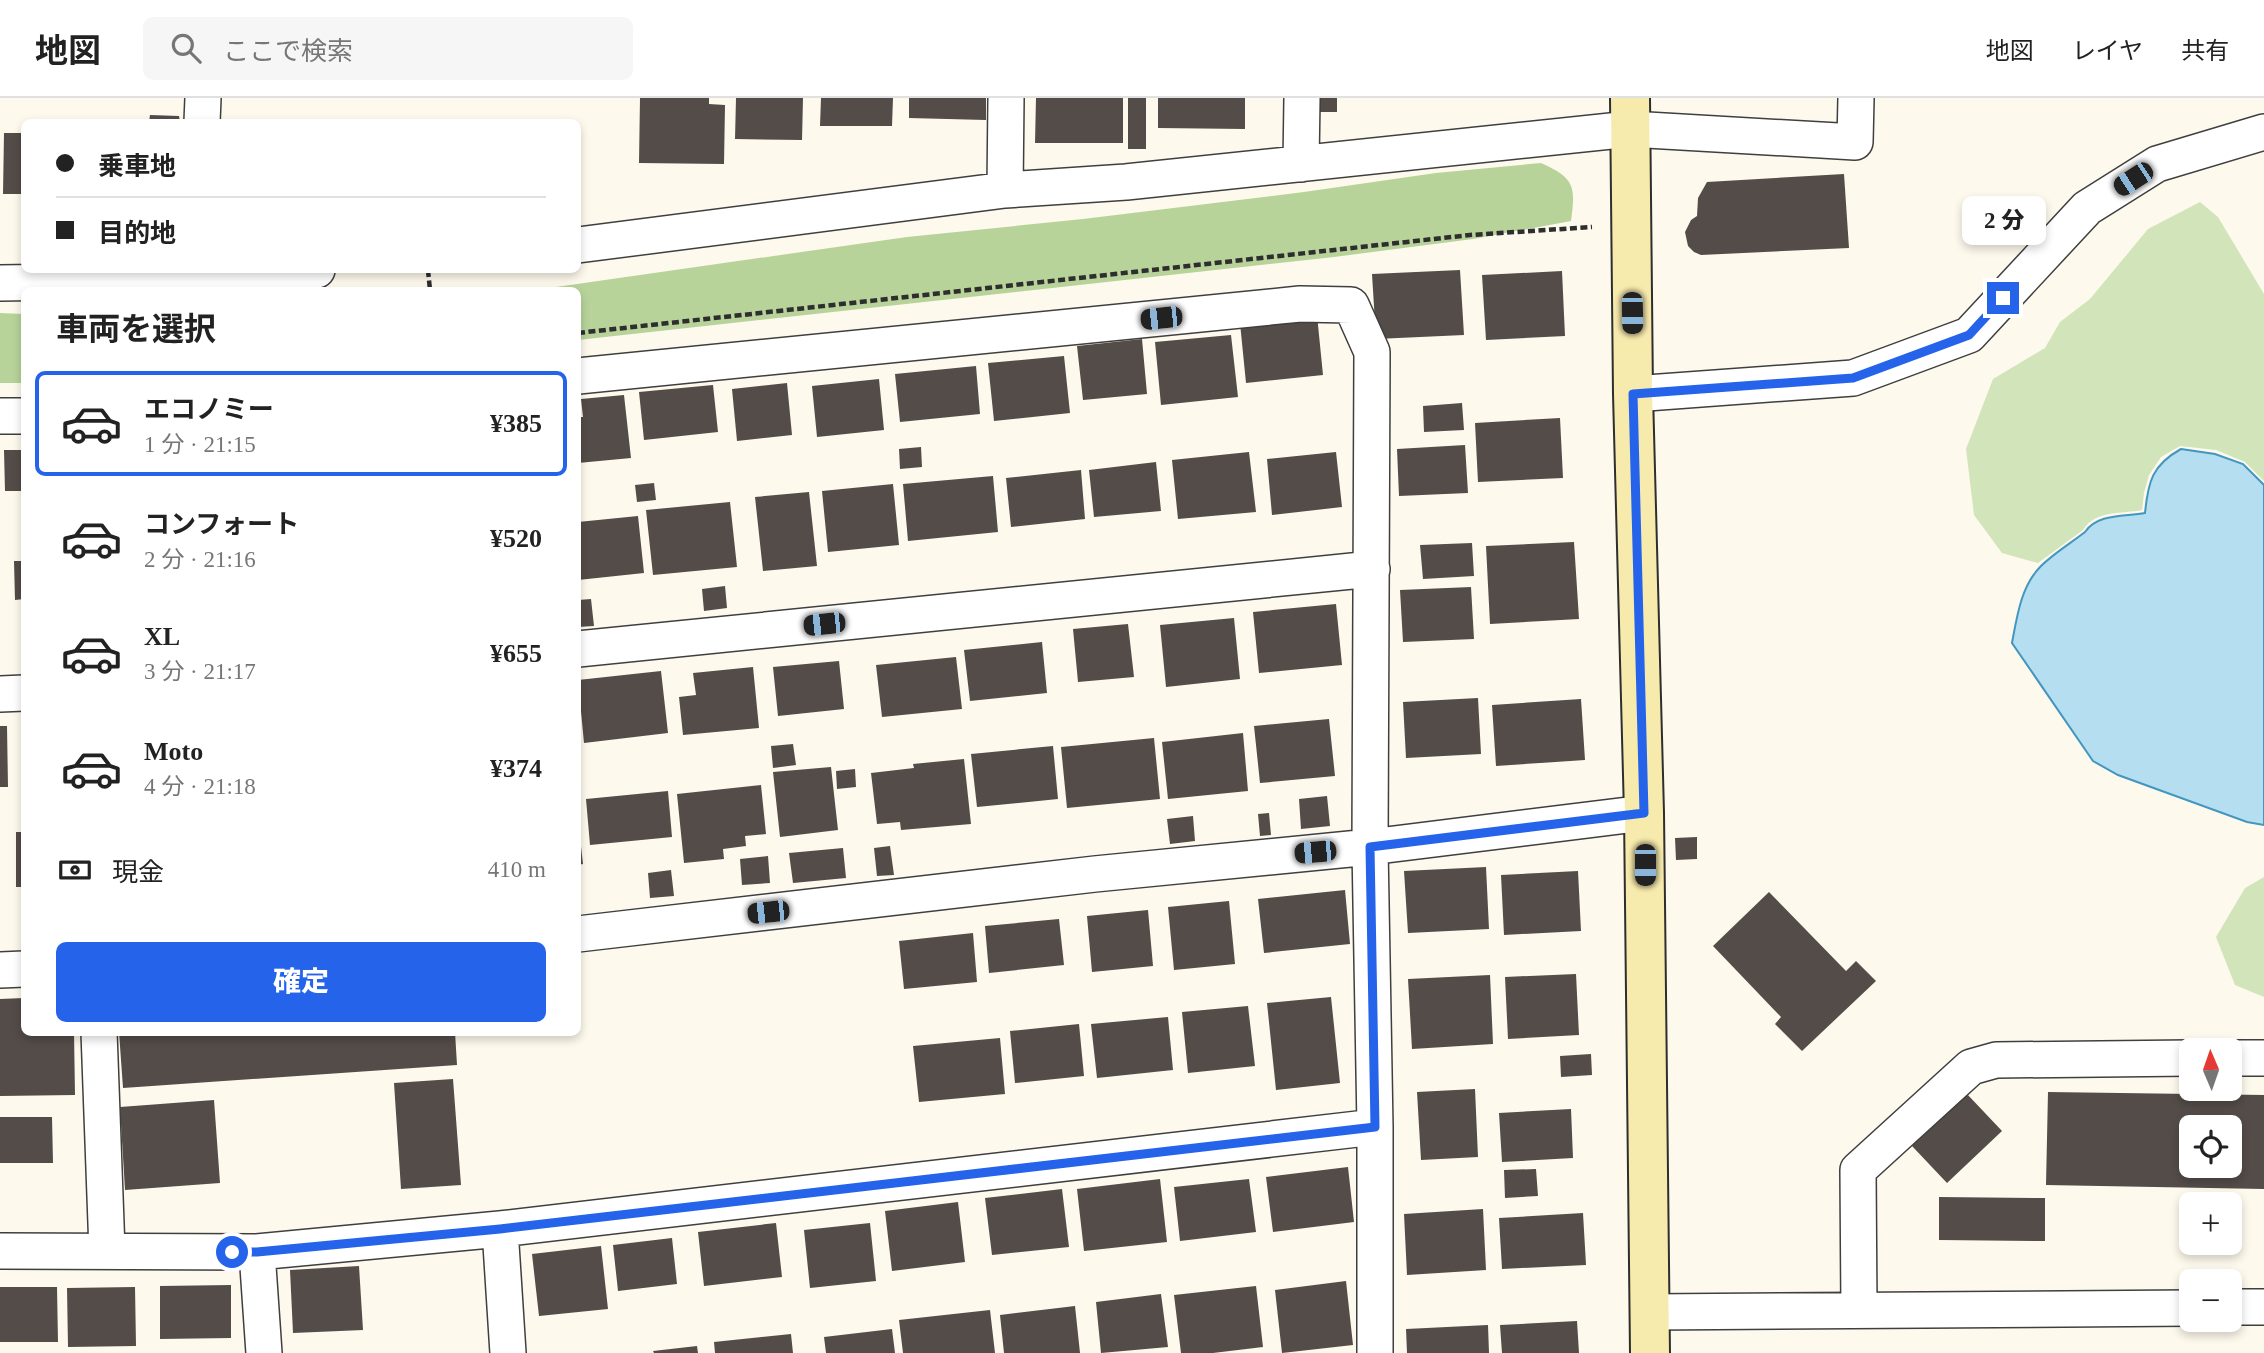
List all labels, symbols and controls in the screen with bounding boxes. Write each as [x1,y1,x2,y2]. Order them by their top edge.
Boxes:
search box [143,17,633,80]
icon: search [167,29,205,67]
text: 地図 [35,33,101,69]
text: ここで検索 [223,37,353,66]
text: 地図 [1986,38,2034,64]
text: レイヤ [2072,38,2143,64]
text: 共有 [2181,38,2229,64]
text: 乗車地 [98,152,176,181]
car [2110,159,2157,199]
callout: 2 分 [1961,197,2045,246]
text: 2 分 [1984,208,2024,233]
text: 目的地 [98,219,176,248]
route end [1987,282,2019,314]
car [1622,292,1643,334]
car [1140,305,1183,331]
text: 車両を選択 [56,311,216,347]
icon: car [60,392,123,455]
text: エコノミー [144,395,274,424]
text: ¥385 [490,409,542,438]
text: 1 分 · 21:15 [144,432,256,457]
icon: car [60,507,123,570]
text: コンフォート [144,510,299,539]
text: ¥520 [490,524,542,553]
text: 2 分 · 21:16 [144,547,256,572]
car [803,611,846,637]
icon: car [60,622,123,685]
text: XL [144,622,180,651]
text: ¥655 [490,639,542,668]
text: 3 分 · 21:17 [144,659,256,684]
icon: car [60,737,123,800]
text: Moto [144,737,203,766]
text: ¥374 [490,754,542,783]
text: 4 分 · 21:18 [144,774,256,799]
car [1294,840,1337,864]
car [1635,844,1656,886]
icon: cash [56,851,94,889]
text: 410 m [488,857,546,882]
text: 現金 [112,858,164,887]
car [747,899,790,925]
button: 確定 [56,942,546,1022]
north arrow [2179,1038,2242,1101]
map controls [2179,1038,2242,1332]
button: locate [2179,1115,2242,1178]
button: + [2179,1192,2242,1255]
route start [216,1236,248,1268]
button: − [2179,1269,2242,1332]

